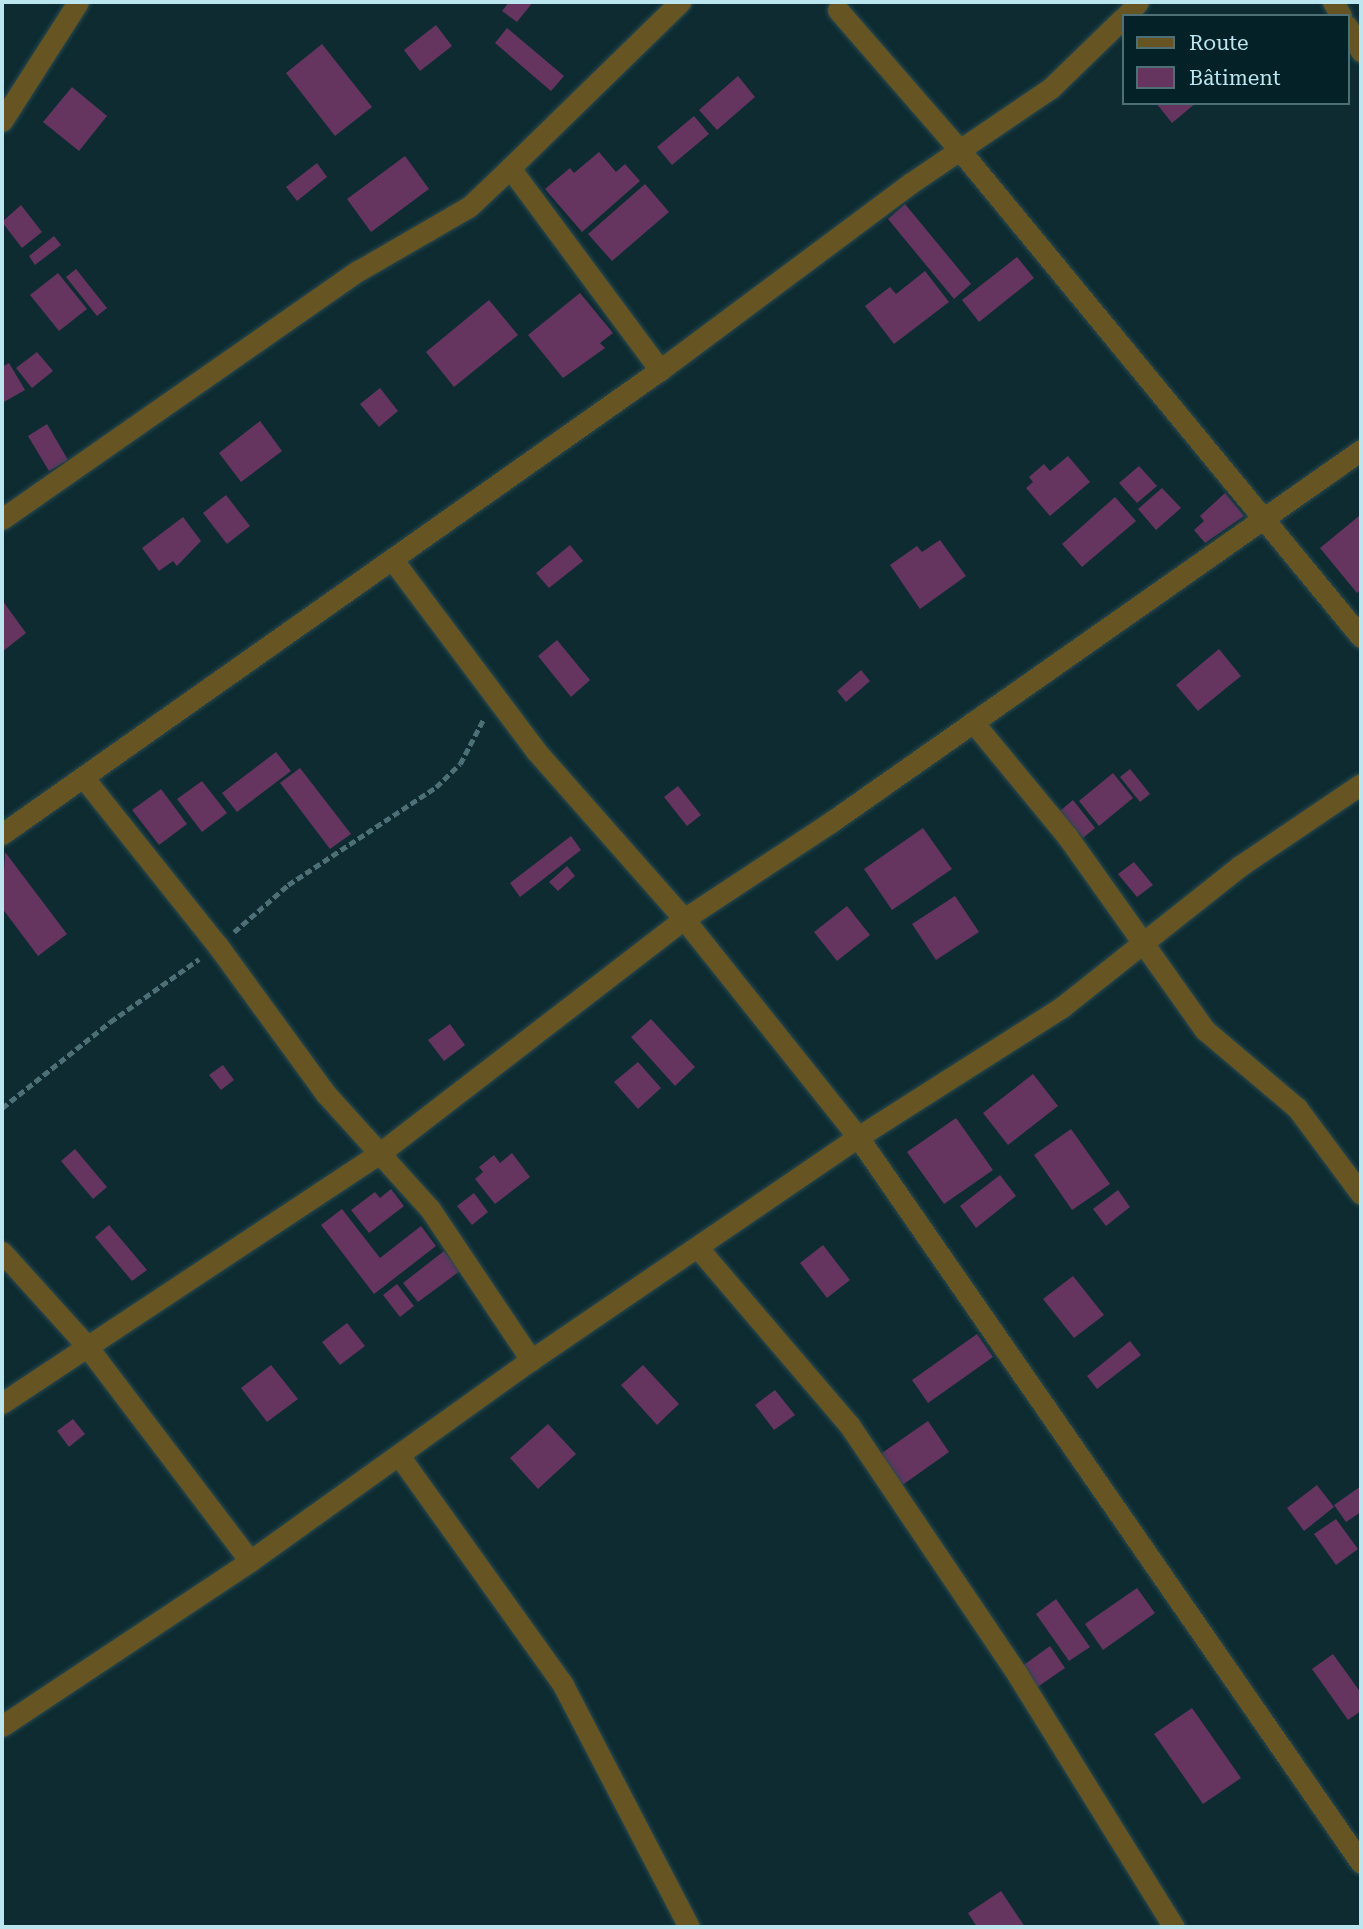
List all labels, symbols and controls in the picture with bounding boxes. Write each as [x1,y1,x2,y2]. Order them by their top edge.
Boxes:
legend [1122,14,1349,105]
text: Route [1189,31,1248,55]
text: Bâtiment [1189,66,1281,90]

